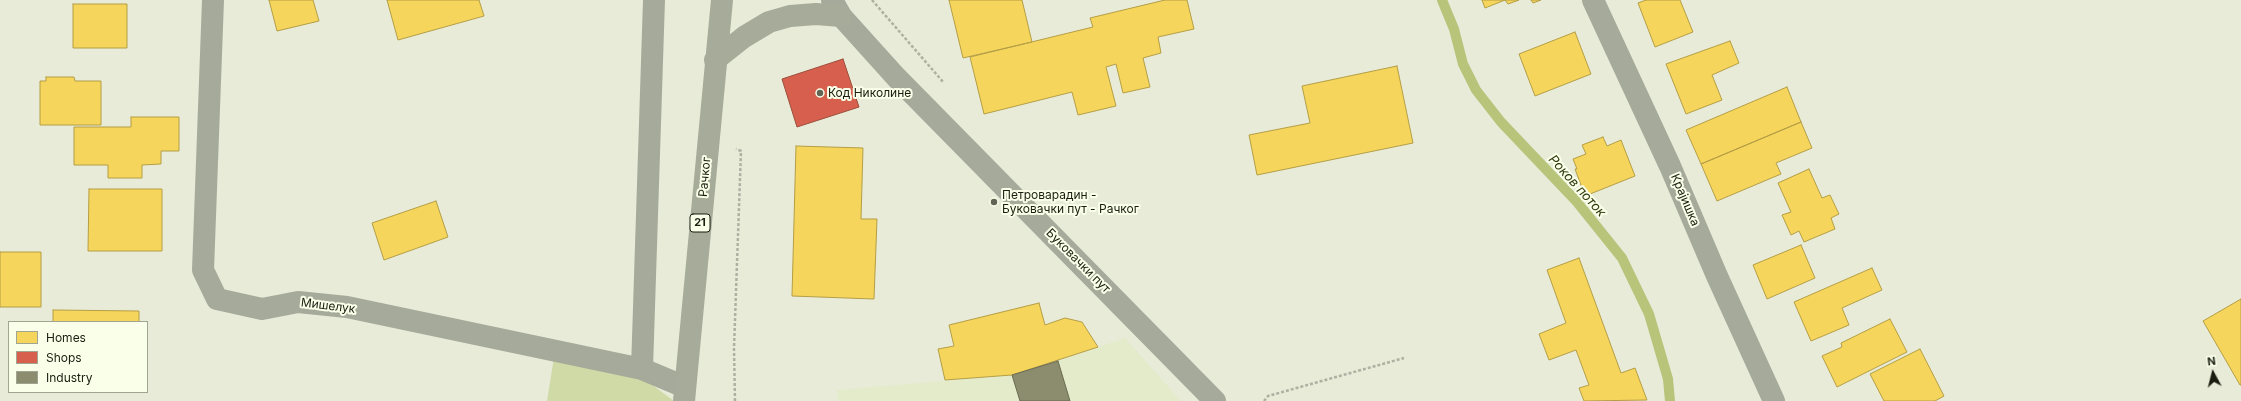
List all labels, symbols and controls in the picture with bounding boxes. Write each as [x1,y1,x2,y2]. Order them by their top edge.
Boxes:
place label: Код Николине [828,86,911,100]
marker: Код Николине [815,88,825,98]
water label: Роков поток [1545,152,1609,220]
street label: Рачког [696,156,714,198]
street label: Крајишка [1668,172,1702,228]
place label: Петроварадин - Буковачки пут - Рачког [1002,188,1139,216]
marker: Петроварадин - Буковачки пут - Рачког [989,197,999,207]
road number: 21 [690,214,710,232]
street label: Буковачки пут [1043,226,1113,296]
street label: Мишелук [300,296,356,316]
legend [8,321,148,393]
text: Homes [46,330,86,345]
text: Shops [46,350,82,365]
north arrow [2193,353,2233,393]
text: N [2207,354,2217,369]
text: Industry [46,370,92,385]

